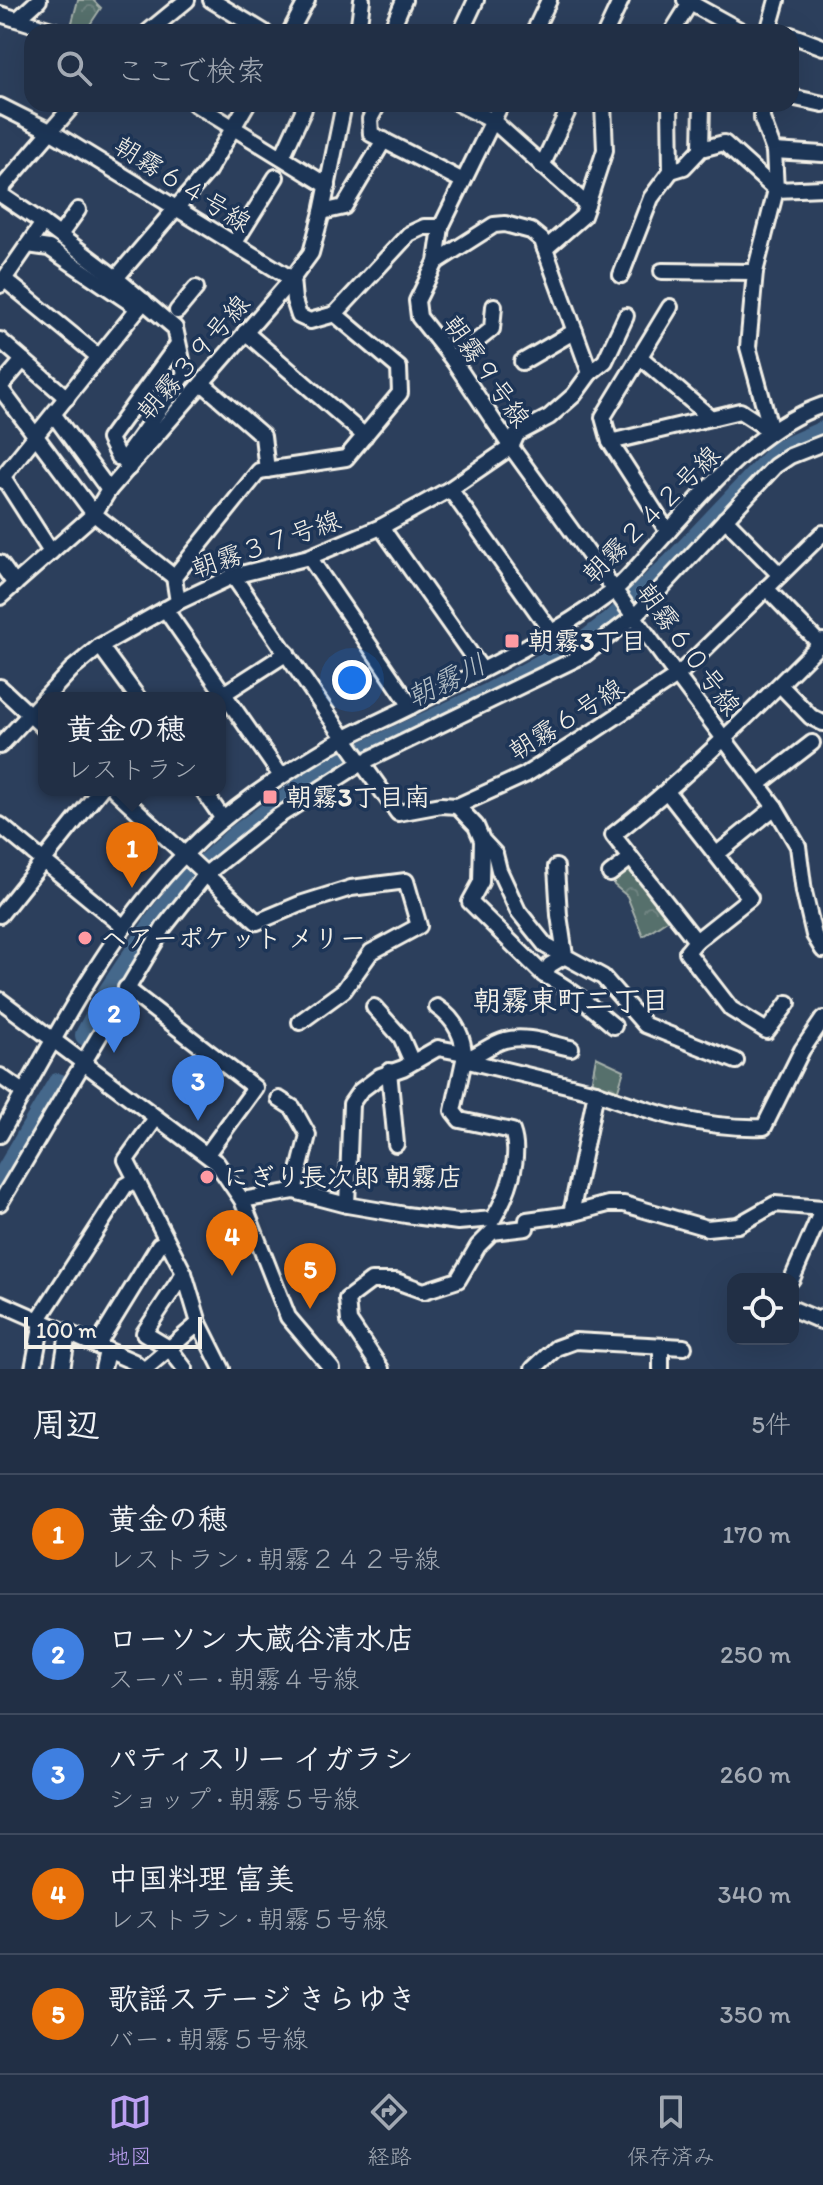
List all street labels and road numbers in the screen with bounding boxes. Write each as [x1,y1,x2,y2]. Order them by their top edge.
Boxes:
street label: 朝霧６４号線 [108,129,258,239]
street label: 朝霧３９号線 [130,288,256,426]
street label: 朝霧９号線 [437,309,537,433]
street label: 朝霧２４２号線 [575,438,727,590]
street label: 朝霧３７号線 [187,503,345,585]
street label: 朝霧６０号線 [630,576,748,722]
street label: 朝霧６号線 [502,671,630,767]

